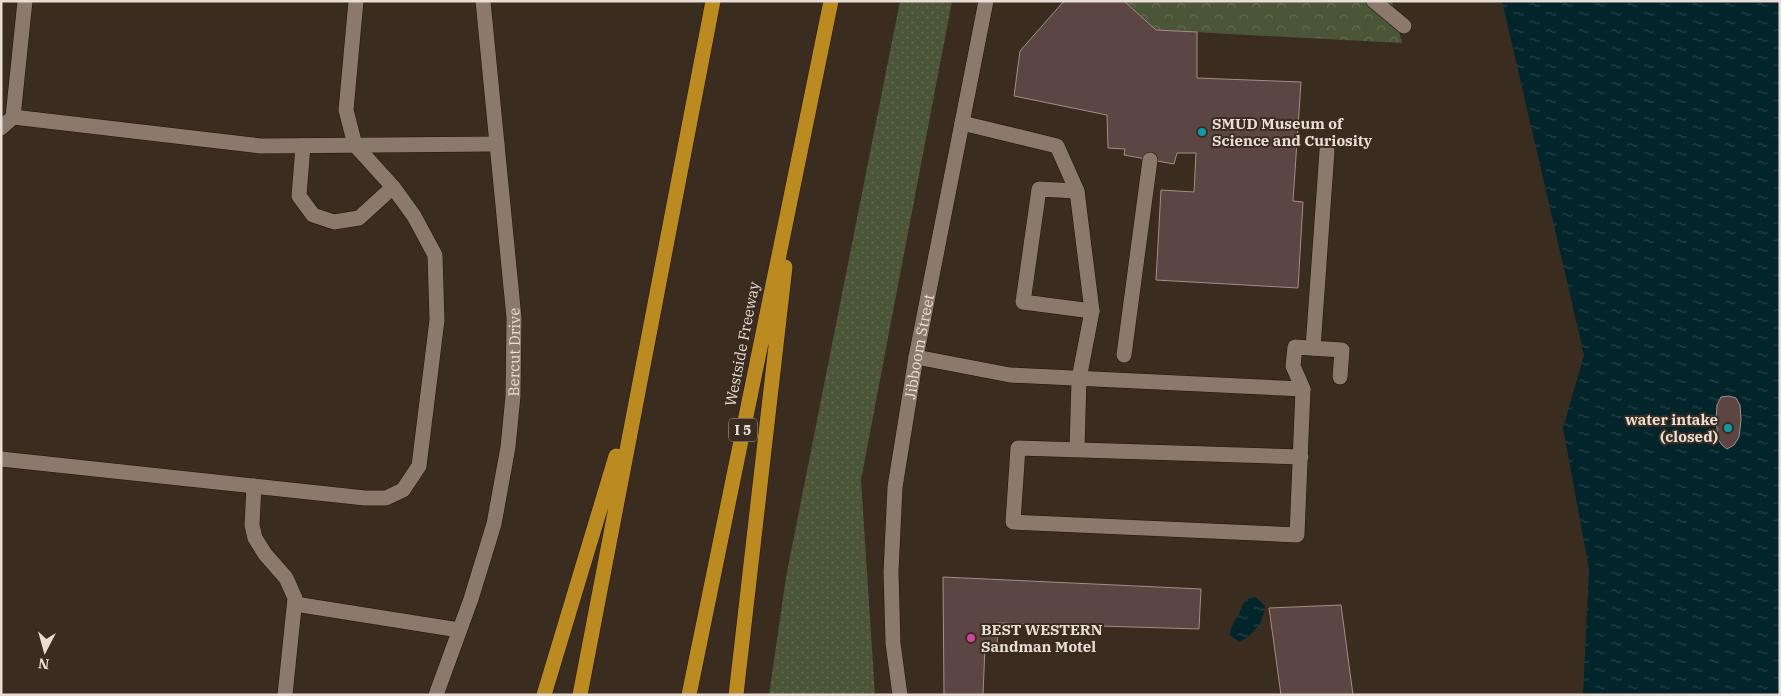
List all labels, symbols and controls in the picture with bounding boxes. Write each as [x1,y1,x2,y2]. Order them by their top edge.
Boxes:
place label: SMUD Museum of Science and Curiosity [1212,114,1372,150]
marker: SMUD Museum of Science and Curiosity [1196,126,1208,138]
street label: Westside Freeway [721,280,763,408]
street label: Jibboom Street [900,292,938,401]
street label: Bercut Drive [503,307,524,397]
place label: water intake (closed) [1625,410,1718,446]
road number: I 5 [729,418,757,442]
marker: water intake (closed) [1722,422,1734,434]
place label: BEST WESTERN Sandman Motel [981,620,1103,656]
north arrow [20,626,70,676]
marker: BEST WESTERN Sandman Motel [965,632,977,644]
text: N [37,654,50,673]

